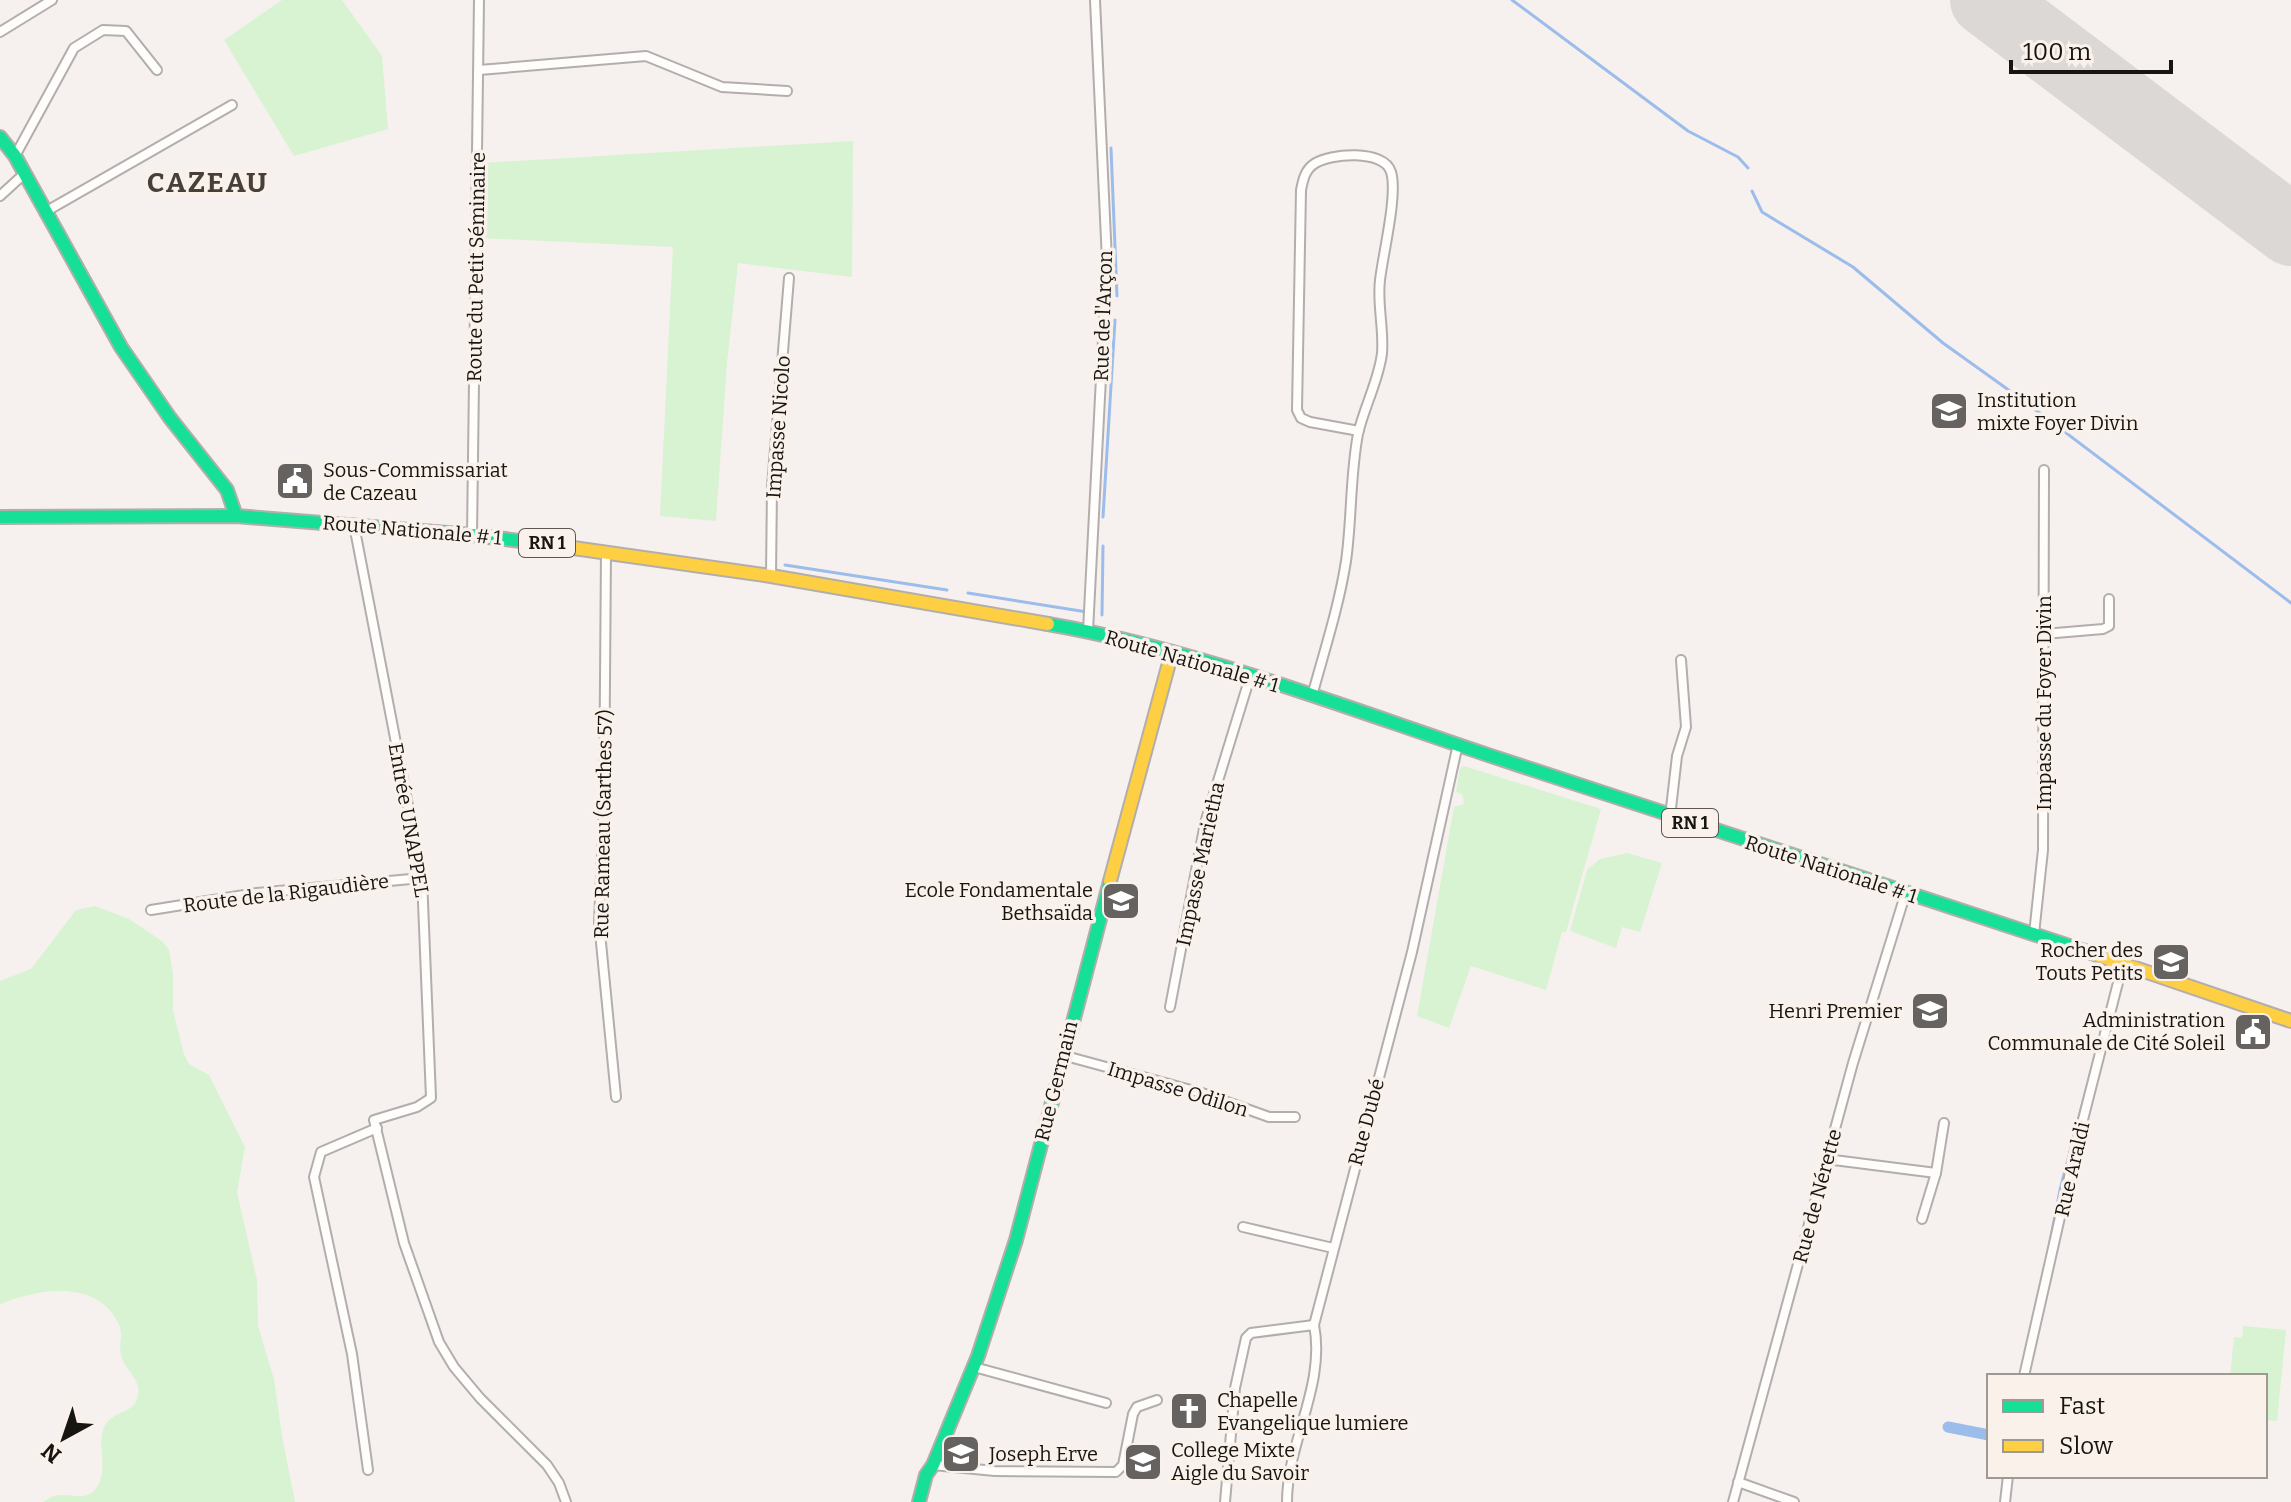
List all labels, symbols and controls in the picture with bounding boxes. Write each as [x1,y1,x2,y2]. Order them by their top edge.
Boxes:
scale bar [2011,24,2171,74]
text: 100 m [2023,38,2091,66]
street label: Route du Petit Séminaire [462,152,490,382]
district label: CAZEAU [147,166,269,199]
street label: Rue de l'Arçon [1089,250,1117,382]
street label: Impasse Nicolo [761,355,795,499]
place label: Institution mixte Foyer Divin [1977,388,2139,435]
school or university icon: Institution mixte Foyer Divin [1928,390,1970,432]
place label: Sous-Commissariat de Cazeau [323,458,508,505]
public building icon: Sous-Commissariat de Cazeau [274,460,316,502]
street label: Route Nationale # 1 [322,510,502,550]
road number: RN 1 [519,529,575,557]
street label: Impasse du Foyer Divin [2032,595,2056,811]
street label: Route Nationale # 1 [1102,625,1282,697]
street label: Rue Rameau (Sarthes 57) [589,709,617,939]
street label: Entrée UNAPPEL [384,741,434,899]
street label: Impasse Marietha [1171,780,1229,948]
road number: RN 1 [1662,809,1718,837]
street label: Route Nationale # 1 [1742,830,1920,908]
street label: Route de la Rigaudière [182,868,390,918]
place label: Ecole Fondamentale Bethsaïda [904,878,1093,925]
school or university icon: Ecole Fondamentale Bethsaïda [1100,880,1142,922]
place label: Rocher des Touts Petits [2035,938,2143,985]
school or university icon: Rocher des Touts Petits [2150,941,2192,983]
school or university icon: Henri Premier [1909,990,1951,1032]
place label: Henri Premier [1768,999,1902,1023]
place label: Administration Communale de Cité Soleil [1988,1008,2225,1055]
public building icon: Administration Communale de Cité Soleil [2232,1011,2274,1053]
street label: Rue Germain [1029,1018,1083,1144]
street label: Impasse Odilon [1105,1056,1251,1122]
street label: Rue Dubé [1343,1076,1389,1168]
street label: Rue Araldi [2049,1119,2095,1219]
street label: Rue de Nérette [1788,1126,1846,1266]
legend [1987,1374,2267,1478]
place label: Chapelle Evangelique lumiere [1217,1388,1408,1435]
church icon: Chapelle Evangelique lumiere [1168,1390,1210,1432]
text: Fast [2059,1392,2105,1420]
north arrow [24,1398,104,1478]
text: Slow [2059,1432,2114,1460]
school or university icon: Joseph Erve [940,1433,982,1475]
text: N [36,1437,67,1469]
place label: College Mixte Aigle du Savoir [1171,1438,1309,1485]
school or university icon: College Mixte Aigle du Savoir [1122,1441,1164,1483]
place label: Joseph Erve [988,1442,1098,1466]

